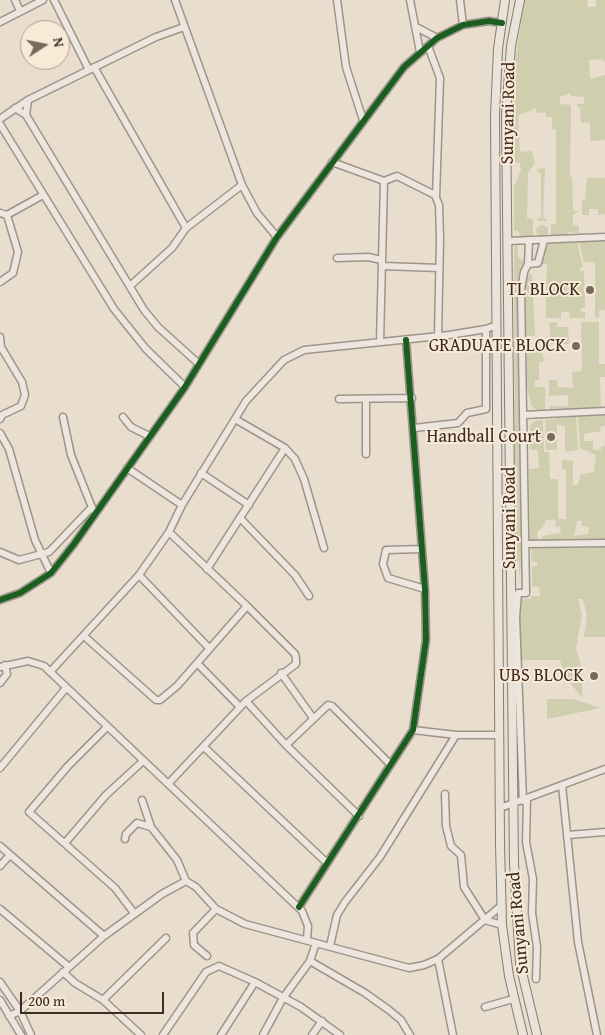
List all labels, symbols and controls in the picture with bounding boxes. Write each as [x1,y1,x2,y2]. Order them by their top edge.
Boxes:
north arrow [20,20,70,70]
text: N [48,36,69,49]
street label: Sunyani Road [497,62,521,164]
place label: TL BLOCK [507,279,580,301]
marker: TL BLOCK [584,284,596,296]
place label: GRADUATE BLOCK [429,335,566,357]
marker: GRADUATE BLOCK [570,340,582,352]
place label: Handball Court [426,426,541,448]
marker: Handball Court [545,431,557,443]
street label: Sunyani Road [499,467,521,569]
place label: UBS BLOCK [499,665,584,687]
marker: UBS BLOCK [588,670,600,682]
street label: Sunyani Road [504,871,534,975]
scale bar [22,982,166,1014]
text: 200 m [28,990,65,1011]

